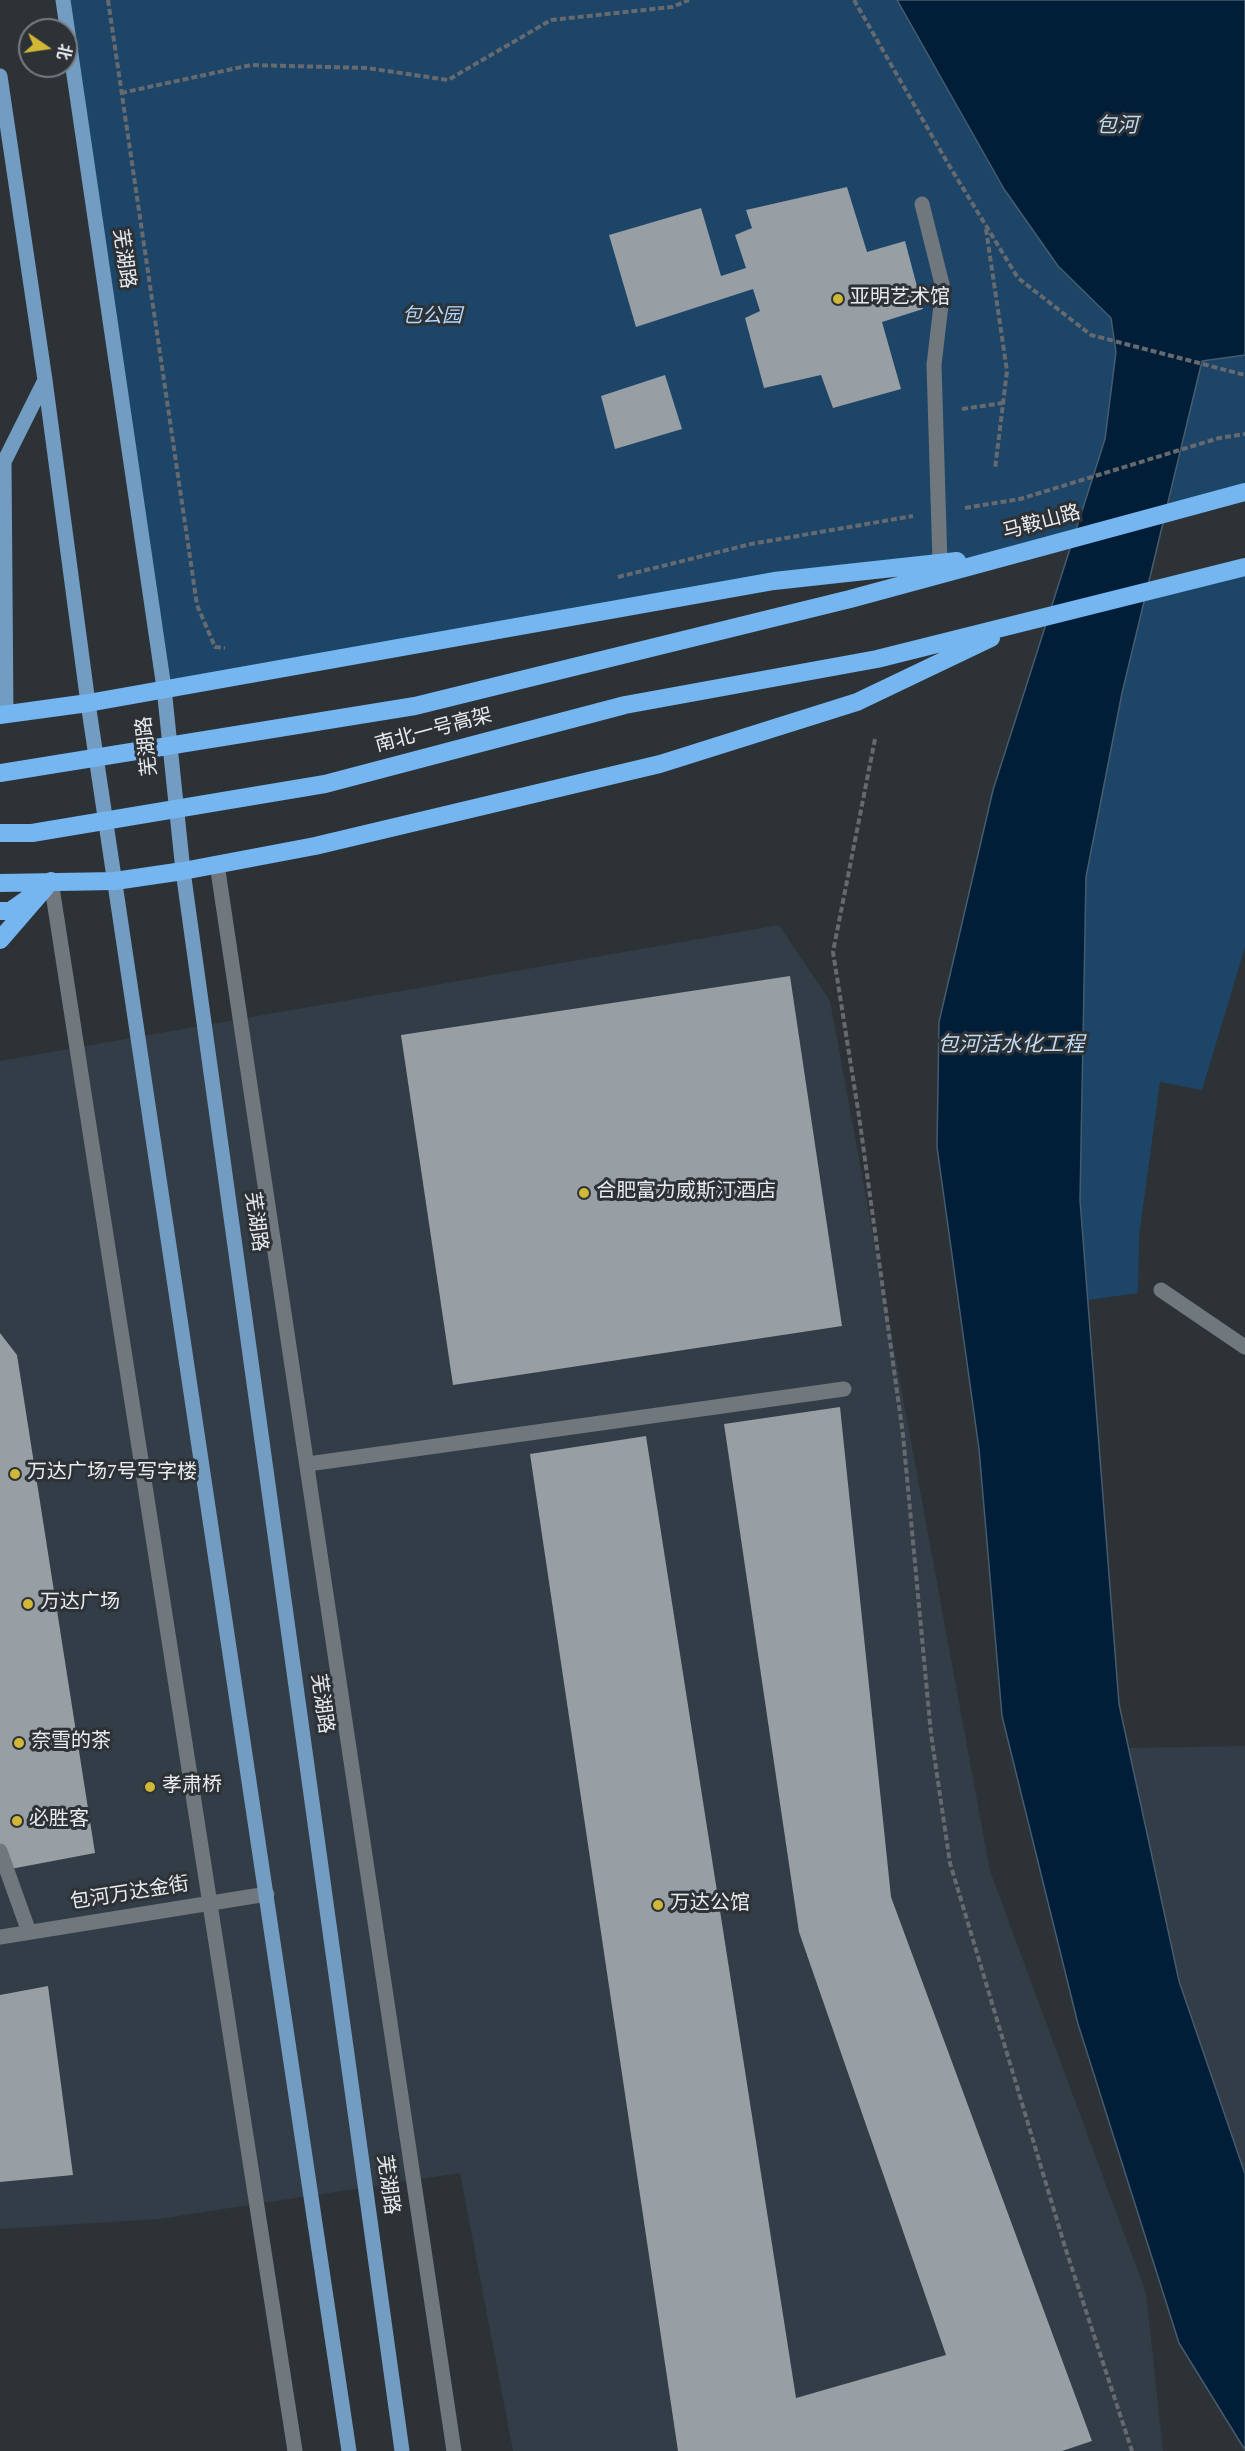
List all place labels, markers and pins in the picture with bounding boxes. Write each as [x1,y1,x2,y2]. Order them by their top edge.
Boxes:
place label: 亚明艺术馆 [850,287,950,311]
marker: 亚明艺术馆 [831,292,845,306]
place label: 合肥富力威斯汀酒店 [596,1181,776,1205]
marker: 合肥富力威斯汀酒店 [577,1186,591,1200]
place label: 万达广场7号写字楼 [27,1462,197,1486]
marker: 万达广场7号写字楼 [8,1467,22,1481]
place label: 万达广场 [40,1592,120,1616]
marker: 万达广场 [21,1597,35,1611]
place label: 奈雪的茶 [31,1731,111,1755]
marker: 奈雪的茶 [12,1736,26,1750]
place label: 孝肃桥 [162,1775,222,1799]
marker: 孝肃桥 [143,1780,157,1794]
place label: 必胜客 [29,1809,89,1833]
marker: 必胜客 [10,1814,24,1828]
place label: 万达公馆 [670,1893,750,1917]
marker: 万达公馆 [651,1898,665,1912]

